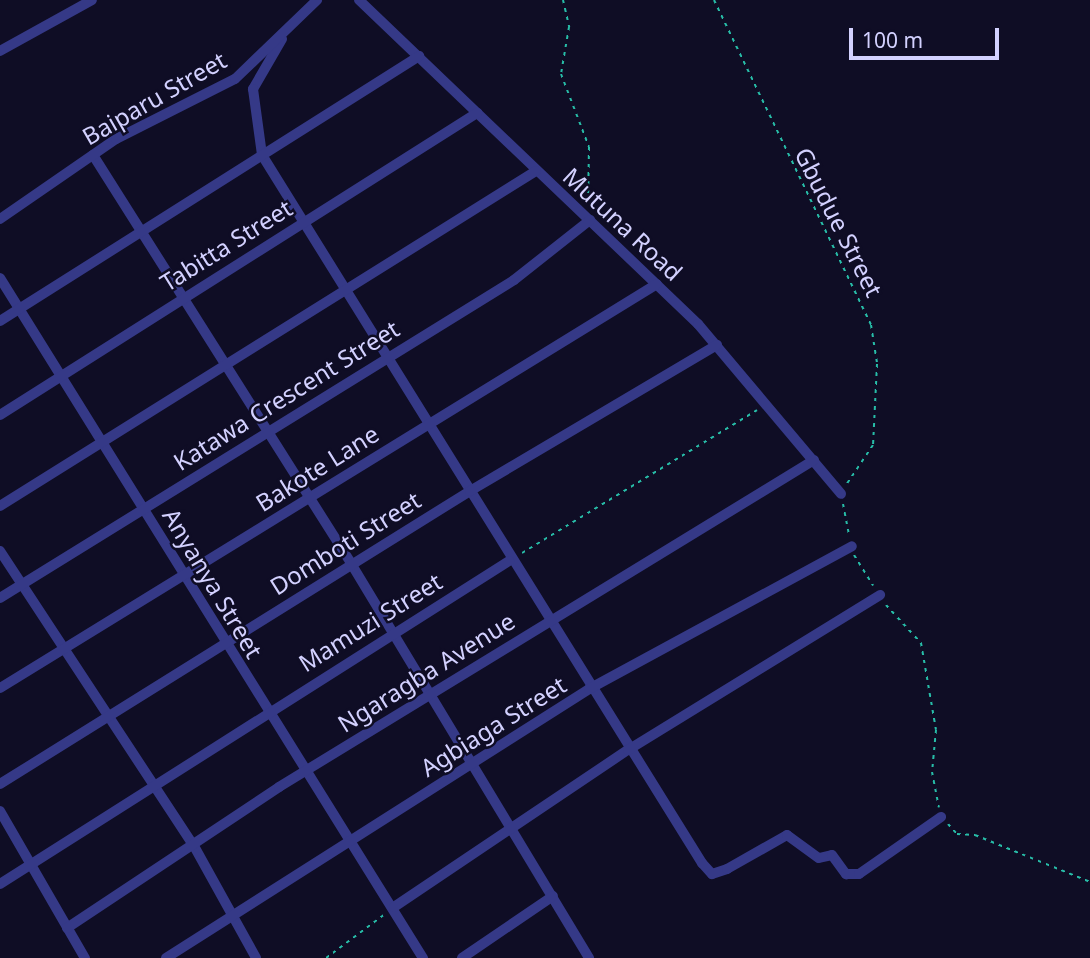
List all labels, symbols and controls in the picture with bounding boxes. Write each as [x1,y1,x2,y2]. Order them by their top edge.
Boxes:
scale bar [852,14,1002,58]
text: 100 m [862,26,923,54]
street label: Baiparu Street [77,45,231,151]
street label: Gbudue Street [789,143,889,301]
street label: Mutuna Road [557,162,689,286]
street label: Tabitta Street [155,193,297,297]
street label: Katawa Crescent Street [168,314,404,476]
street label: Bakote Lane [250,419,384,517]
street label: Domboti Street [264,485,426,601]
street label: Anyanya Street [157,503,269,663]
street label: Mamuzi Street [293,567,447,677]
street label: Ngaragba Avenue [332,606,520,738]
street label: Agbiaga Street [415,670,571,782]

